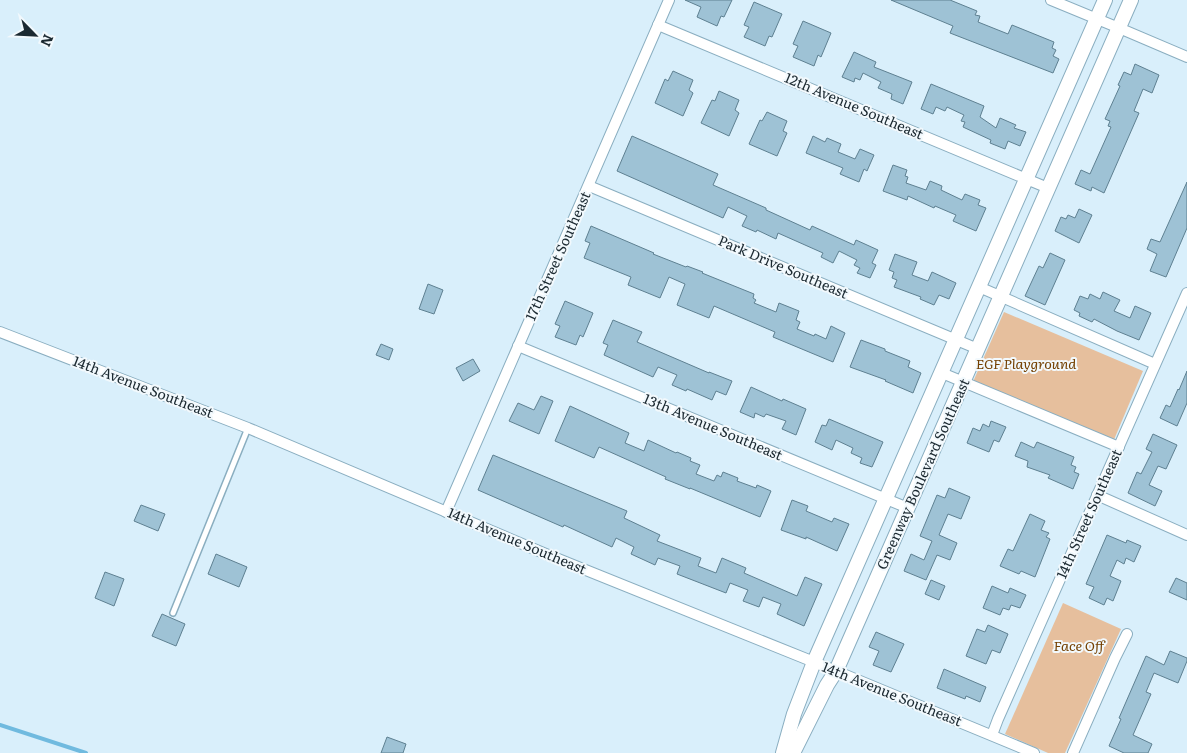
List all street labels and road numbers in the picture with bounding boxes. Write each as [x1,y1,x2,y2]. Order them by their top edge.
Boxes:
street label: 12th Avenue Southeast [782,67,927,143]
street label: 17th Street Southeast [520,188,595,323]
street label: Park Drive Southeast [715,230,852,303]
street label: 14th Avenue Southeast [70,350,217,422]
street label: Greenway Boulevard Southeast [871,375,973,572]
street label: 13th Avenue Southeast [641,388,786,465]
street label: 14th Street Southeast [1051,445,1126,582]
street label: 14th Avenue Southeast [445,502,590,578]
street label: 14th Avenue Southeast [820,656,965,730]

